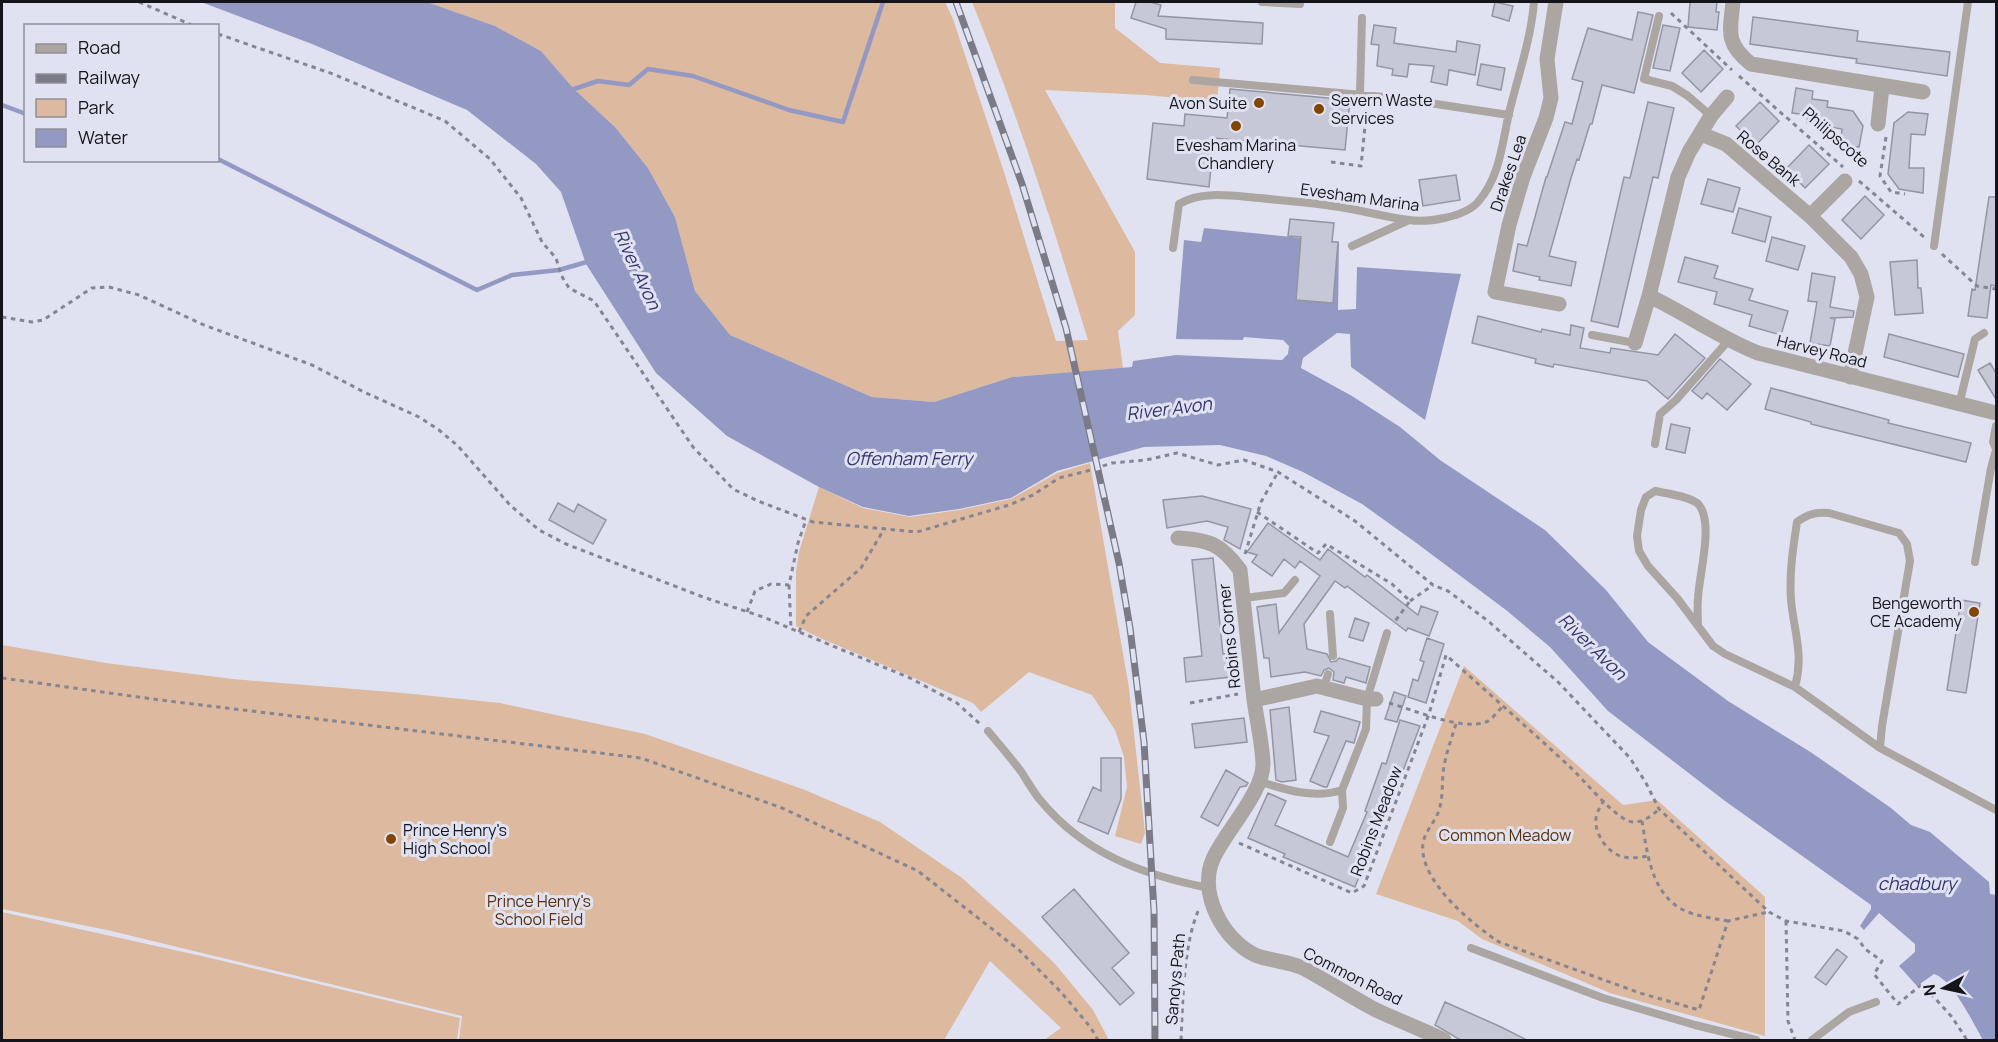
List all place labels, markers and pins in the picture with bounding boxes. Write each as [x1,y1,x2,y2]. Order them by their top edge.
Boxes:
place label: Severn Waste Services [1331,89,1433,129]
place label: Avon Suite [1169,92,1247,114]
marker: Avon Suite [1252,96,1266,110]
marker: Severn Waste Services [1312,102,1326,116]
marker: Evesham Marina Chandlery [1229,119,1243,133]
place label: Evesham Marina Chandlery [1176,134,1296,174]
place label: Bengeworth CE Academy [1870,592,1963,632]
marker: Bengeworth CE Academy [1967,605,1981,619]
place label: Prince Henry's High School [403,819,507,859]
marker: Prince Henry's High School [384,832,398,846]

